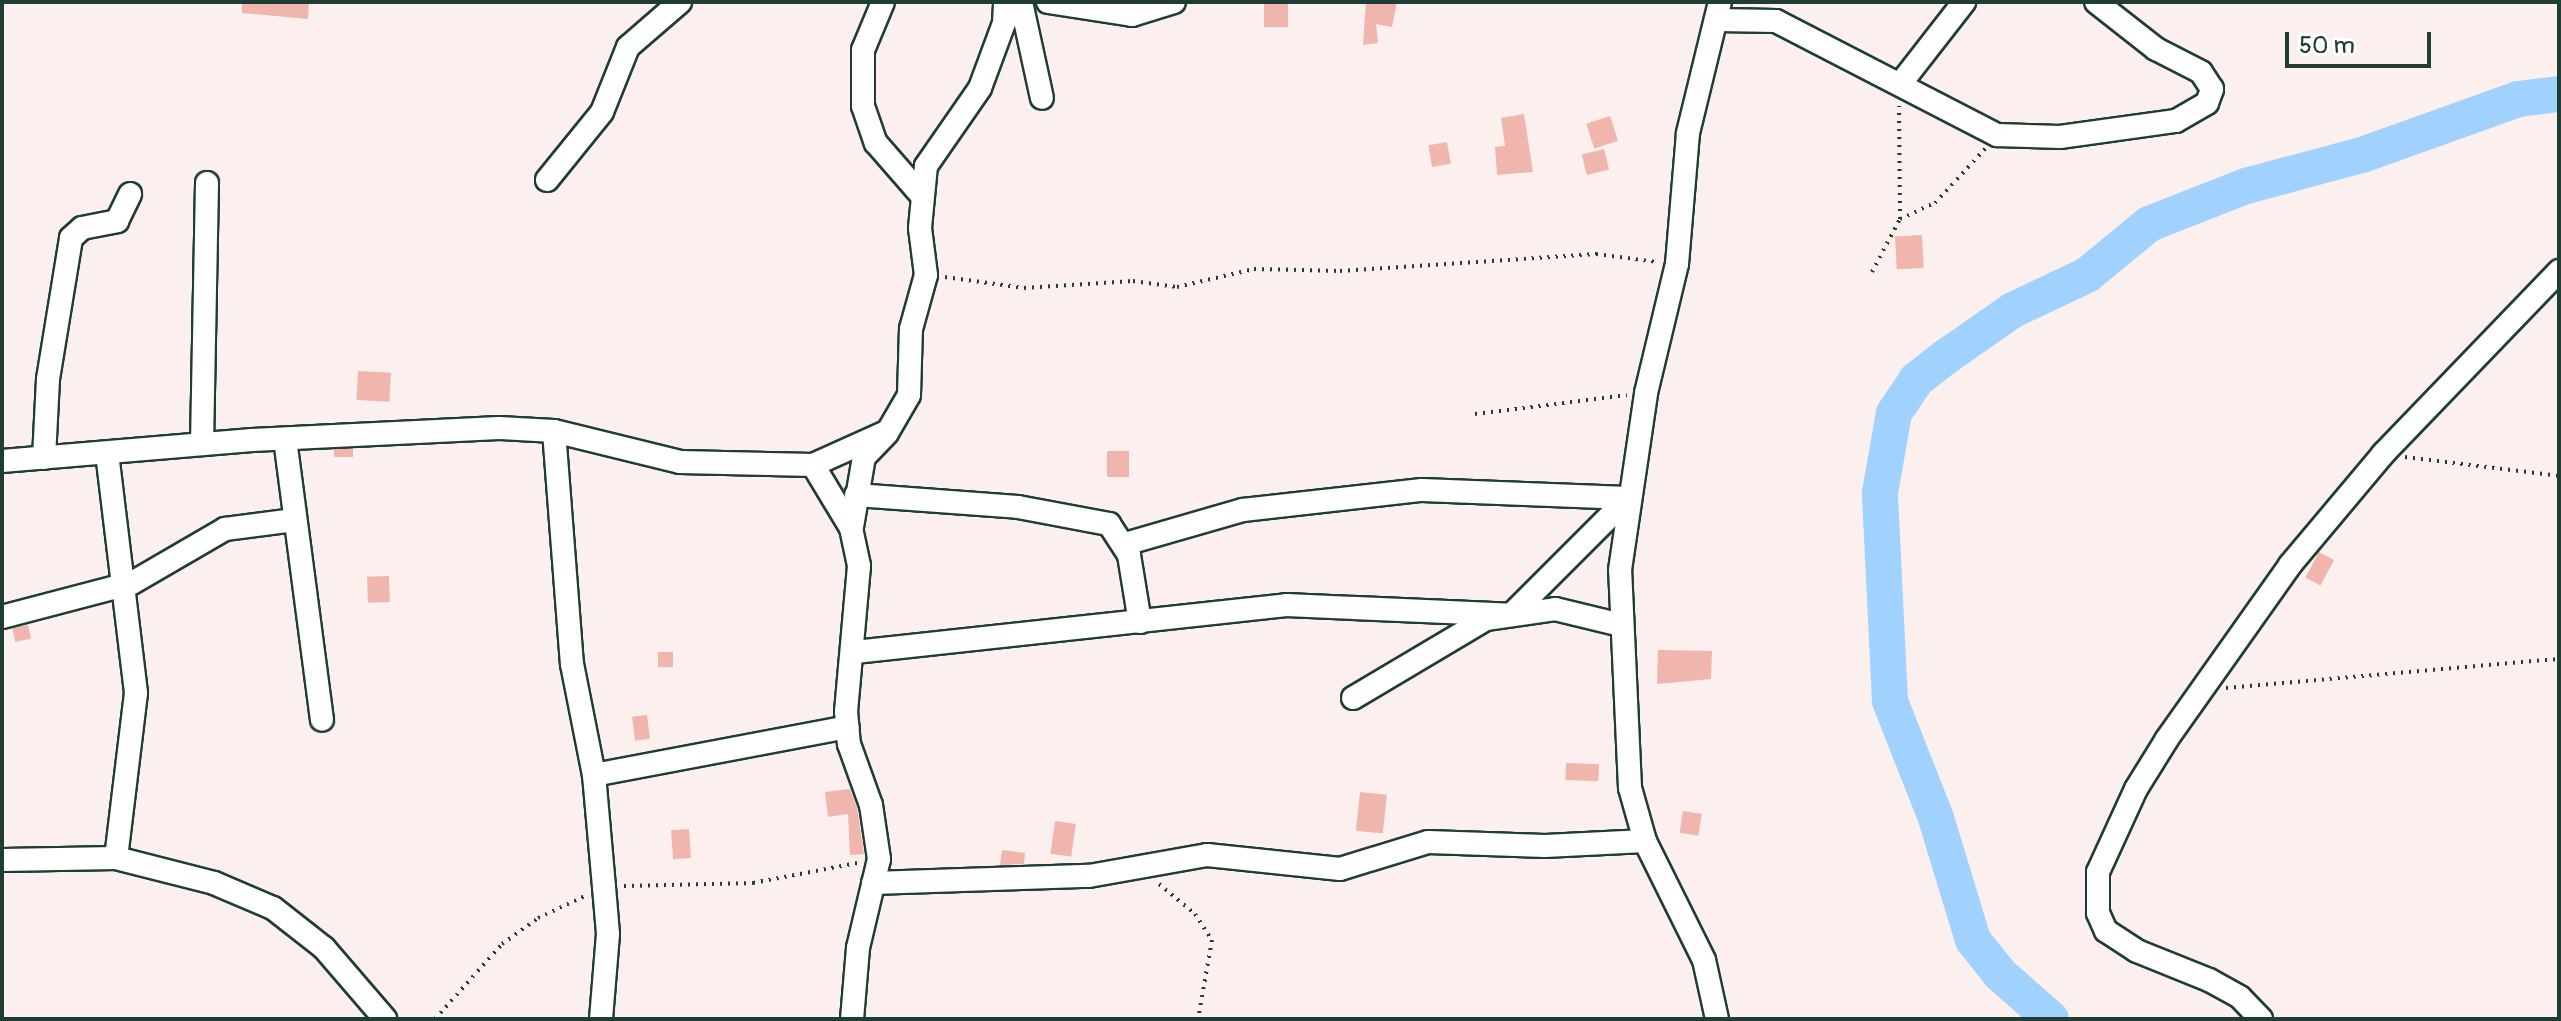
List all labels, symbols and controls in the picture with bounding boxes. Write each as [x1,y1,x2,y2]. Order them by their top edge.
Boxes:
scale bar [2289,16,2435,66]
text: 50 m [2299,31,2355,60]

